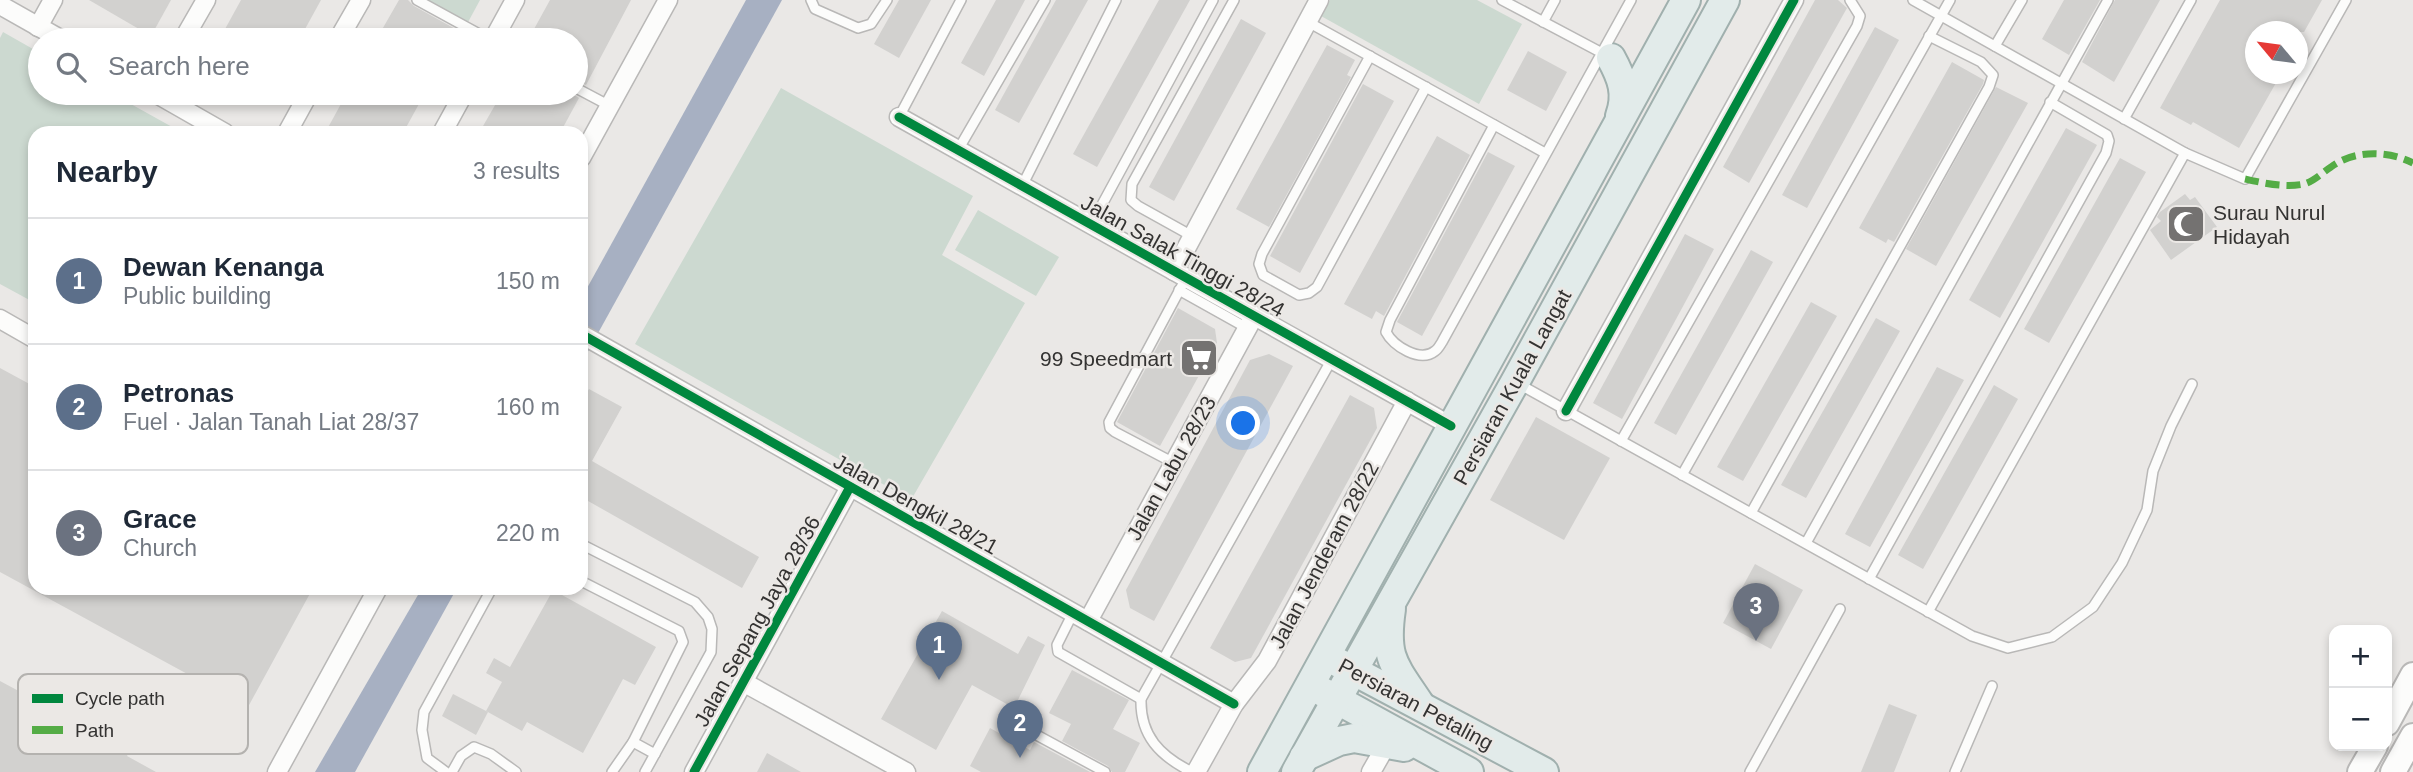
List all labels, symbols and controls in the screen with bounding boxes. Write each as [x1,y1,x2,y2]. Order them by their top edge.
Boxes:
north arrow [2245,21,2308,84]
search box [28,28,588,105]
icon: search [52,48,90,86]
text: Search here [108,51,250,81]
text: Nearby [56,155,158,188]
text: 3 results [473,158,560,184]
street label: Jalan Salak Tinggi 28/24 [1077,190,1289,322]
place label: Surau Nurul Hidayah [2213,201,2325,248]
mosque icon: Surau Nurul Hidayah [2165,203,2207,245]
text: Dewan Kenanga [123,252,324,282]
text: 1 [73,268,85,294]
text: 150 m [496,268,560,294]
text: Public building [123,283,271,309]
street label: Persiaran Kuala Langat [1449,285,1575,489]
supermarket icon: 99 Speedmart [1178,337,1220,379]
place label: 99 Speedmart [1040,347,1172,370]
text: Petronas [123,378,234,408]
street label: Jalan Labu 28/23 [1122,392,1220,544]
text: 2 [73,394,85,420]
text: 160 m [496,394,560,420]
your location [1226,406,1260,440]
text: Fuel · Jalan Tanah Liat 28/37 [123,409,419,435]
street label: Jalan Dengkil 28/21 [830,449,1002,559]
street label: Jalan Jenderam 28/22 [1265,458,1383,652]
text: Grace [123,504,197,534]
street label: Jalan Sepang Jaya 28/36 [689,512,825,730]
text: 3 [73,520,85,546]
text: 220 m [496,520,560,546]
text: Church [123,535,197,561]
pin: 3 [1733,583,1779,641]
pin: 1 [916,622,962,680]
map controls [2329,625,2392,751]
button: + [2329,625,2392,688]
street label: Persiaran Petaling [1335,654,1497,754]
legend [18,674,248,754]
text: Cycle path [75,688,165,709]
button: − [2329,688,2392,751]
pin: 2 [997,700,1043,758]
text: Path [75,720,114,741]

